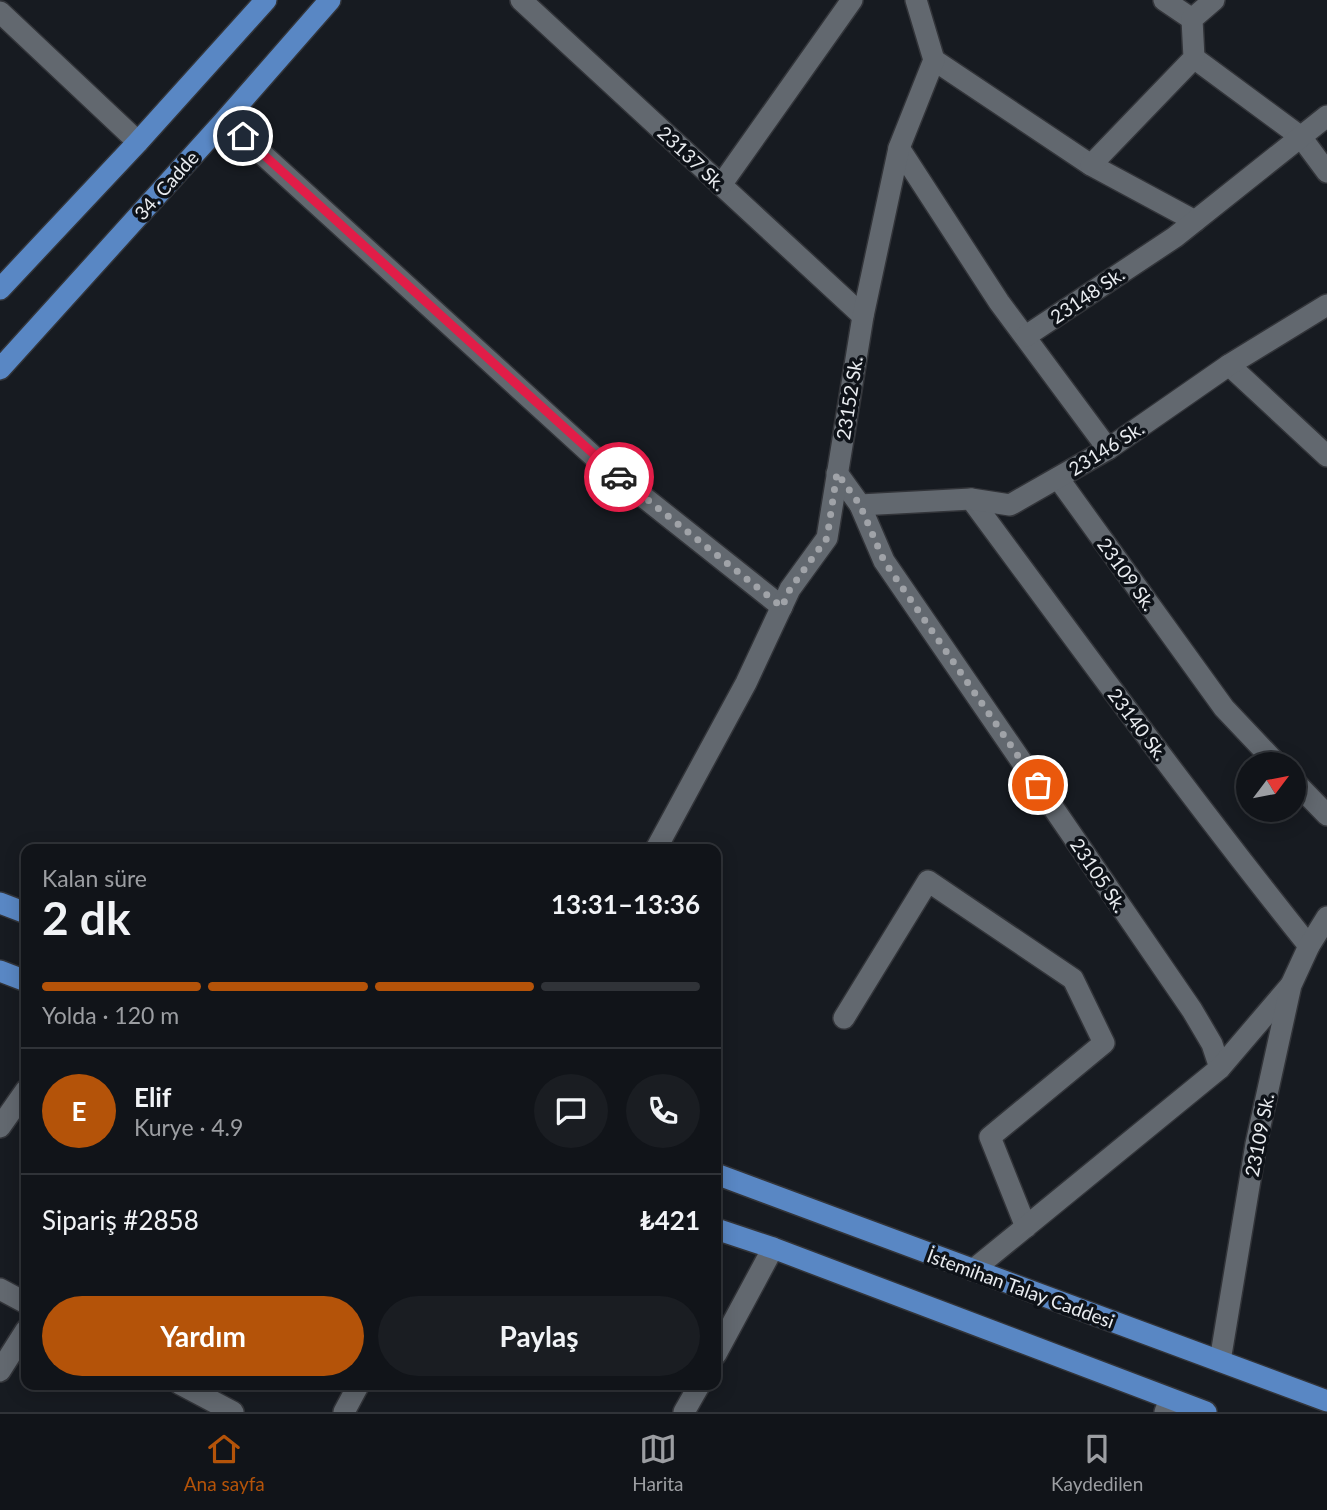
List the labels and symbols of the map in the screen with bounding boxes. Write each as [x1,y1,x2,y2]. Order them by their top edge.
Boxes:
pin [213,106,273,166]
street label: 23137 Sk. [653,121,731,195]
street label: 34. Cadde [129,146,203,224]
street label: 23148 Sk. [1046,262,1128,328]
street label: 23152 Sk. [831,355,867,441]
street label: 23146 Sk. [1064,416,1148,480]
courier [584,442,654,512]
street label: 23109 Sk. [1093,533,1161,615]
street label: 23140 Sk. [1103,683,1173,765]
north arrow [1236,752,1306,822]
pin [1008,755,1068,815]
street label: 23105 Sk. [1066,834,1132,916]
street label: 23109 Sk. [1240,1091,1278,1179]
street label: İstemihan Talay Caddesi [924,1243,1118,1333]

